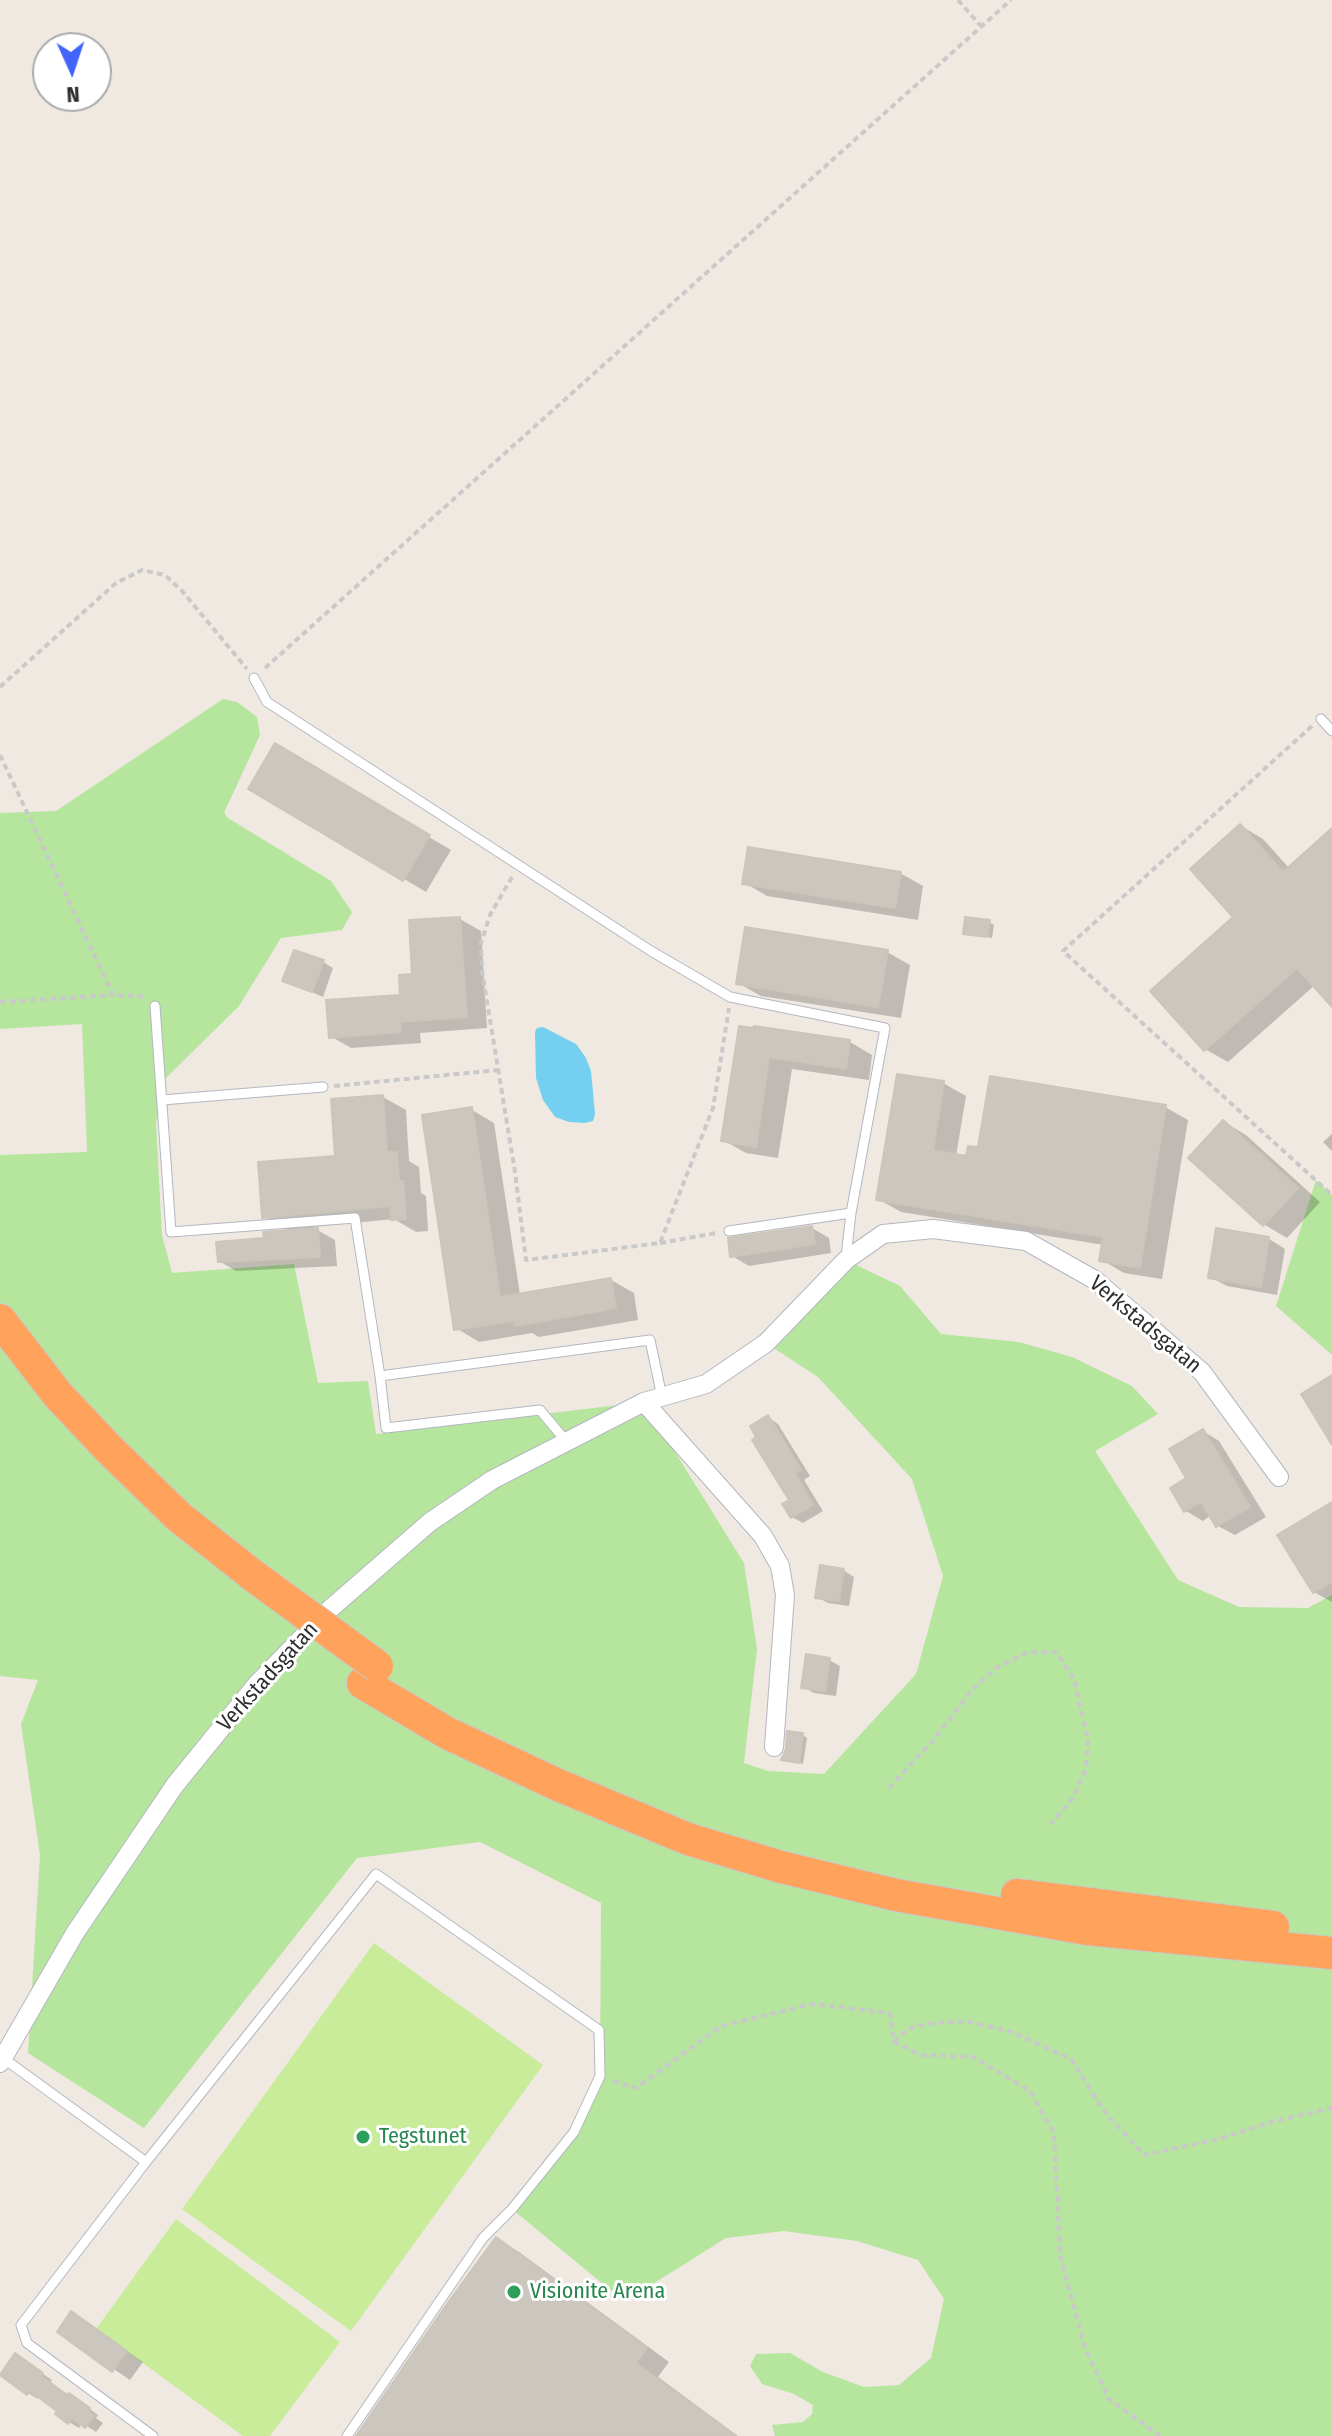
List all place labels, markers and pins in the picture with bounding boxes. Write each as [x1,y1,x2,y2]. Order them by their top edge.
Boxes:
place label: Tegstunet [379,2124,467,2150]
marker: Tegstunet [354,2128,372,2146]
place label: Visionite Arena [530,2279,665,2305]
marker: Visionite Arena [505,2283,523,2301]

